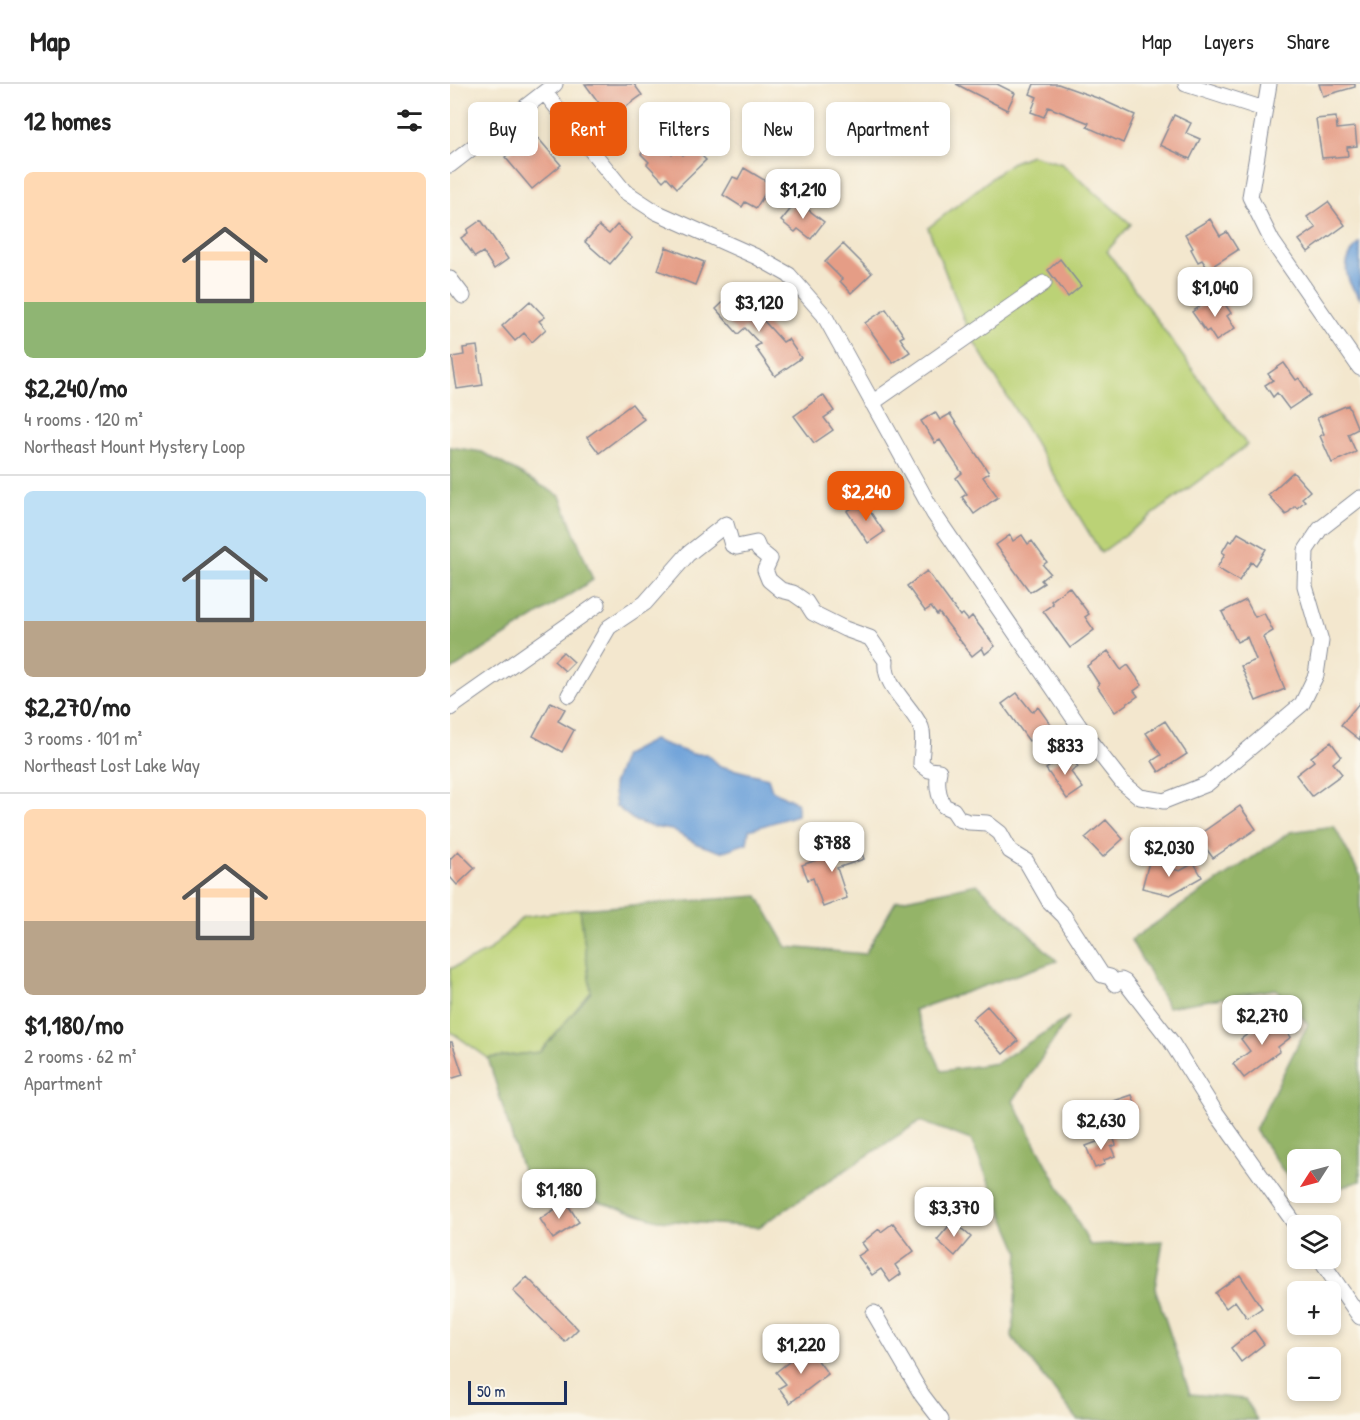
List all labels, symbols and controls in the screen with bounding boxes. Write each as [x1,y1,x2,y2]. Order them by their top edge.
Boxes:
text: Map [30,22,70,60]
text: Map [1142,27,1171,56]
text: Layers [1204,27,1254,56]
text: Share [1287,27,1330,56]
chip: Buy [468,102,538,156]
chip: Rent [550,102,627,156]
chip: Filters [639,102,730,156]
chip: New [742,102,814,156]
chip: Apartment [826,102,950,156]
text: 12 homes [24,103,111,138]
icon: filters [393,104,426,137]
pin: $1,210 [754,169,852,220]
text: $1,210 [779,175,827,202]
icon: home [171,211,279,319]
pin: $1,040 [1166,267,1264,318]
text: $1,040 [1192,273,1238,300]
pin: $3,120 [710,282,808,333]
text: $3,120 [735,288,783,315]
text: $2,240/mo [24,370,127,405]
text: 4 rooms · 120 m² [24,405,143,432]
text: Northeast Mount Mystery Loop [24,432,245,459]
pin: $2,240 [817,471,915,522]
text: $2,240 [841,477,891,504]
icon: home [171,530,279,638]
text: $2,270/mo [24,689,130,724]
text: 3 rooms · 101 m² [24,724,142,751]
pin: $833 [1029,725,1101,776]
text: $833 [1047,731,1083,758]
text: Northeast Lost Lake Way [24,751,200,778]
pin: $788 [796,822,868,873]
pin: $2,030 [1120,827,1218,878]
text: $788 [813,828,851,855]
text: $2,030 [1144,833,1194,860]
icon: home [171,848,279,956]
pin: $2,270 [1213,995,1311,1046]
text: $2,270 [1236,1001,1288,1028]
text: $1,180/mo [24,1007,123,1042]
text: 2 rooms · 62 m² [24,1042,136,1069]
text: Apartment [24,1069,102,1096]
pin: $2,630 [1052,1100,1150,1151]
text: $2,630 [1076,1106,1126,1133]
north arrow [1287,1149,1341,1203]
map controls [1287,1149,1341,1401]
pin: $1,180 [510,1169,608,1220]
text: $1,180 [536,1175,582,1202]
pin: $3,370 [905,1187,1003,1238]
text: $3,370 [929,1193,979,1220]
button: layers [1287,1215,1341,1269]
button: + [1287,1281,1341,1335]
pin: $1,220 [752,1324,850,1375]
text: $1,220 [776,1330,826,1357]
button: − [1287,1347,1341,1401]
scale bar [468,1378,567,1406]
text: 50 m [477,1380,506,1402]

